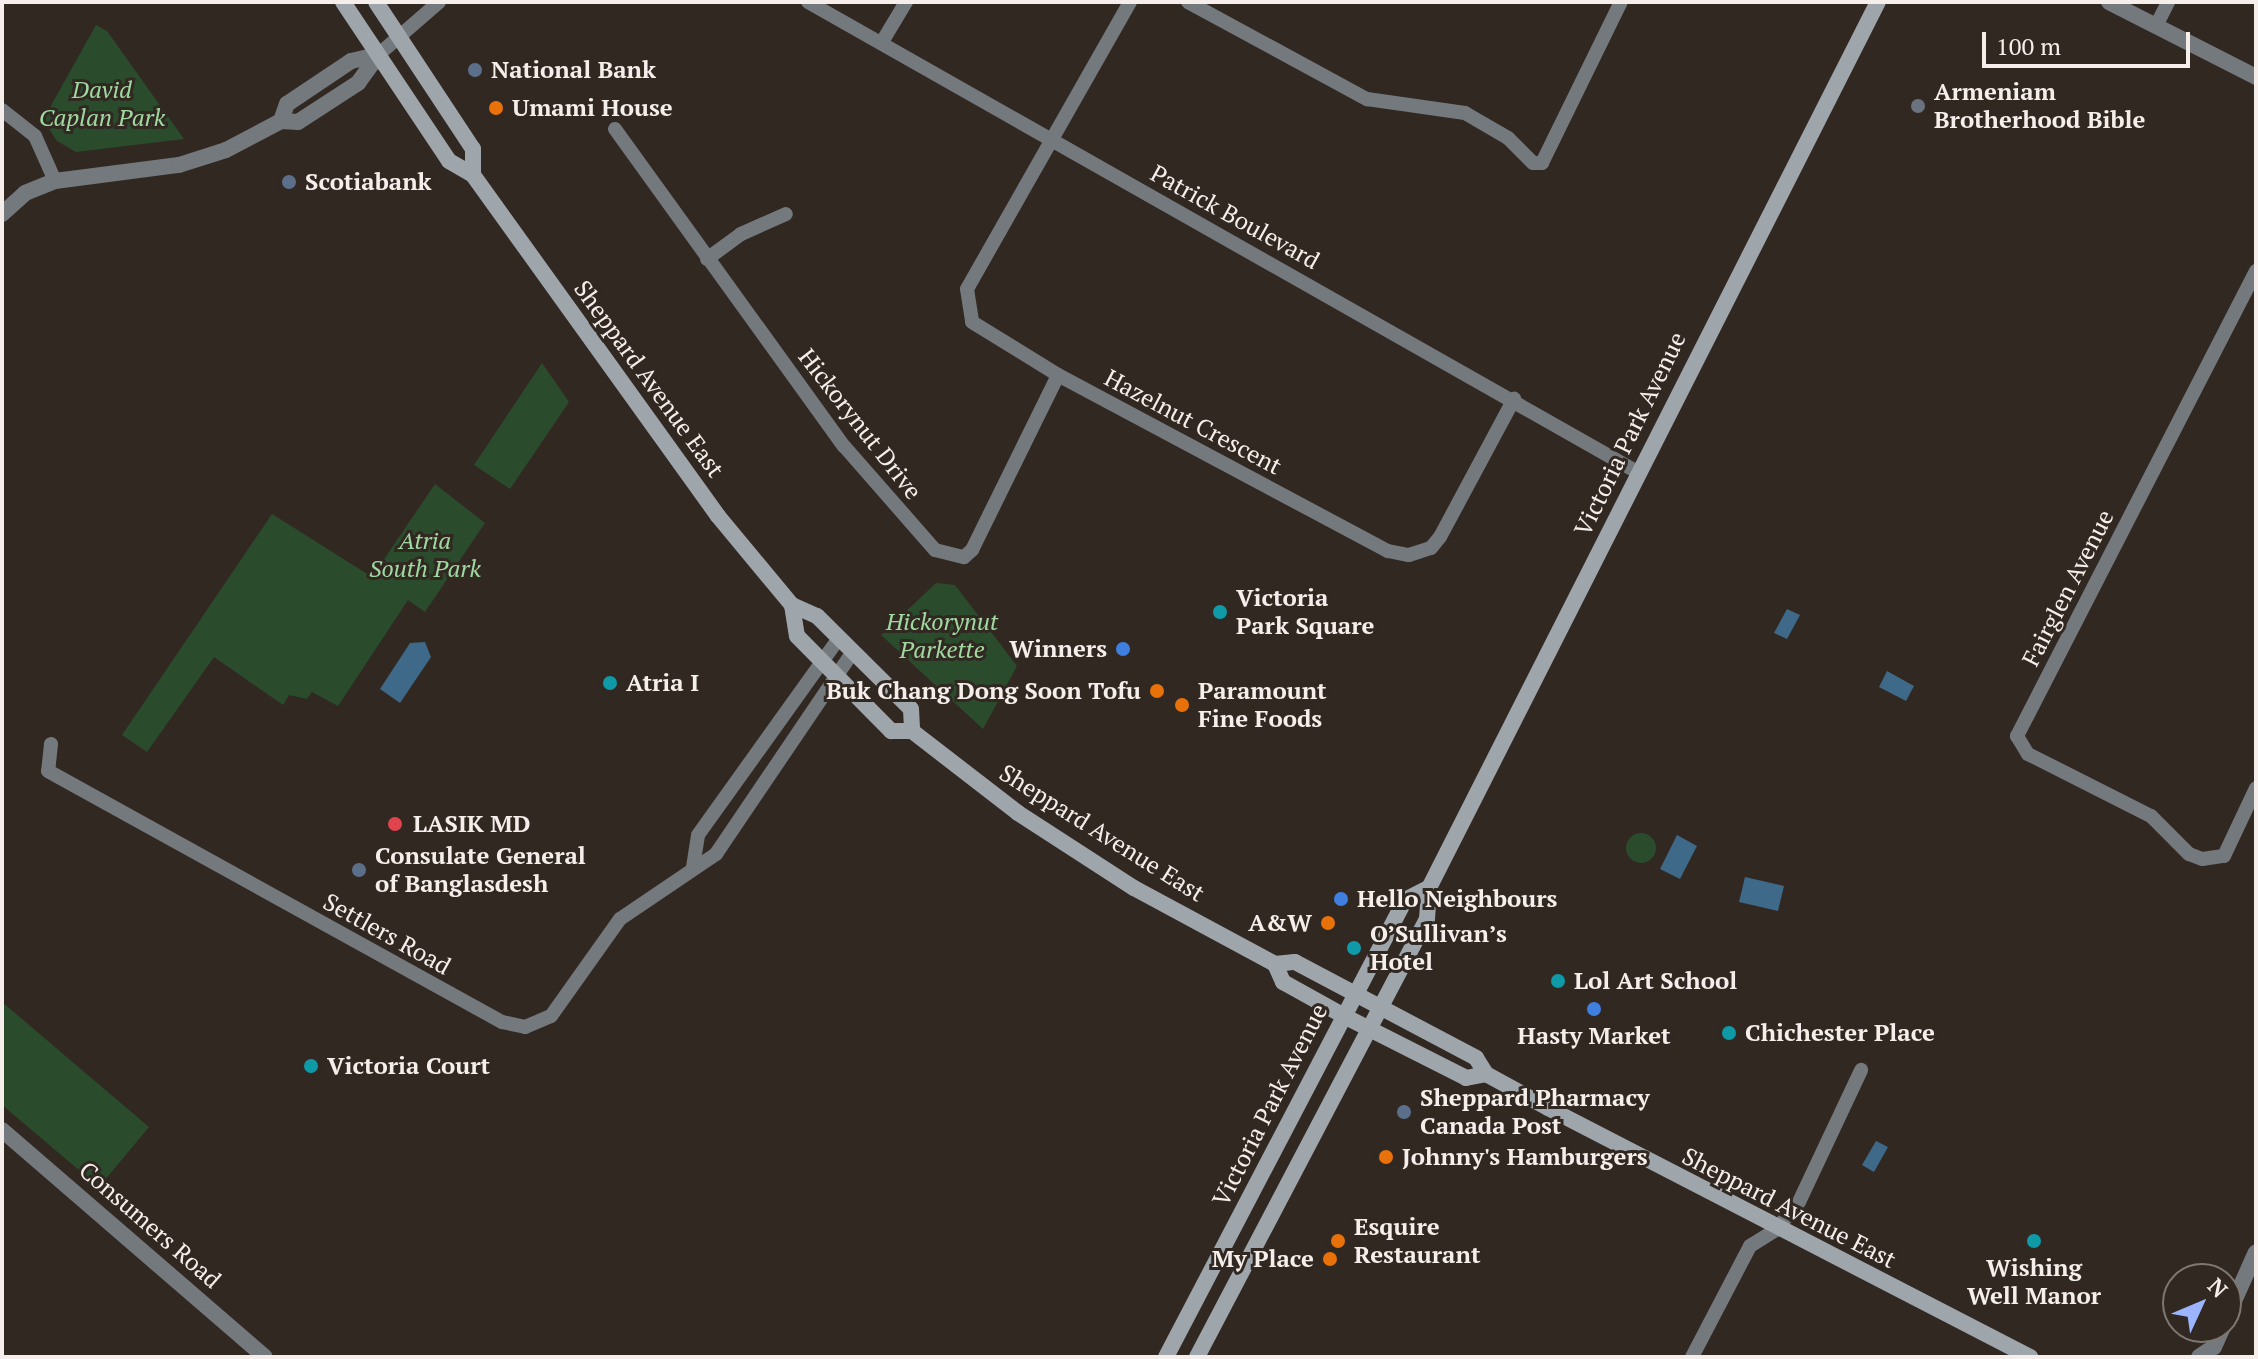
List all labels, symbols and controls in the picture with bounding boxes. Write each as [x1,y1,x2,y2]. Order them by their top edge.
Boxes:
scale bar [1986,16,2194,66]
text: 100 m [1996,30,2061,62]
place label: National Bank [491,56,656,84]
marker: National Bank [466,61,484,79]
park label: David Caplan Park [39,76,165,132]
place label: Armeniam Brotherhood Bible [1934,78,2145,134]
place label: Umami House [512,94,673,122]
marker: Armeniam Brotherhood Bible [1909,97,1927,115]
marker: Umami House [487,99,505,117]
street label: Patrick Boulevard [1146,159,1324,275]
place label: Scotiabank [305,168,432,196]
marker: Scotiabank [280,173,298,191]
street label: Sheppard Avenue East [568,275,730,483]
street label: Victoria Park Avenue [1568,327,1692,541]
street label: Hickorynut Drive [792,343,928,505]
street label: Hazelnut Crescent [1100,363,1286,481]
street label: Fairglen Avenue [2016,505,2120,671]
park label: Atria South Park [369,527,481,583]
place label: Victoria Park Square [1236,584,1374,640]
marker: Victoria Park Square [1211,603,1229,621]
park label: Hickorynut Parkette [886,608,998,664]
place label: Winners [1009,635,1107,663]
marker: Winners [1114,640,1132,658]
place label: Atria I [626,669,699,697]
marker: Atria I [601,674,619,692]
place label: Buk Chang Dong Soon Tofu [826,677,1141,705]
place label: Paramount Fine Foods [1198,677,1327,733]
marker: Buk Chang Dong Soon Tofu [1148,682,1166,700]
marker: Paramount Fine Foods [1173,696,1191,714]
street label: Sheppard Avenue East [994,758,1210,908]
place label: LASIK MD [413,810,530,838]
marker: LASIK MD [384,813,406,835]
place label: Consulate General of Banglasdesh [375,842,586,898]
marker: Consulate General of Banglasdesh [350,861,368,879]
place label: Hello Neighbours [1357,885,1557,913]
street label: Settlers Road [318,887,456,981]
marker: Hello Neighbours [1332,890,1350,908]
place label: A&W [1248,909,1312,937]
marker: A&W [1319,914,1337,932]
place label: O’Sullivan’s Hotel [1370,920,1507,976]
marker: O’Sullivan’s Hotel [1345,939,1363,957]
place label: Lol Art School [1574,967,1737,995]
marker: Lol Art School [1549,972,1567,990]
street label: Victoria Park Avenue [1206,999,1334,1211]
marker: Hasty Market [1585,1000,1603,1018]
place label: Chichester Place [1745,1019,1935,1047]
place label: Hasty Market [1517,1022,1671,1050]
marker: Chichester Place [1720,1024,1738,1042]
place label: Victoria Court [327,1052,490,1080]
marker: Victoria Court [302,1057,320,1075]
place label: Sheppard Pharmacy Canada Post [1420,1084,1650,1140]
marker: Sheppard Pharmacy Canada Post [1395,1103,1413,1121]
street label: Sheppard Avenue East [1677,1141,1901,1275]
place label: Johnny's Hamburgers [1402,1143,1648,1171]
marker: Johnny's Hamburgers [1377,1148,1395,1166]
street label: Consumers Road [73,1156,227,1294]
place label: Esquire Restaurant [1354,1213,1481,1269]
marker: Esquire Restaurant [1329,1232,1347,1250]
marker: Wishing Well Manor [2025,1232,2043,1250]
place label: My Place [1212,1245,1314,1273]
marker: My Place [1321,1250,1339,1268]
place label: Wishing Well Manor [1967,1254,2101,1310]
north arrow [2162,1263,2242,1343]
text: N [2202,1271,2234,1303]

